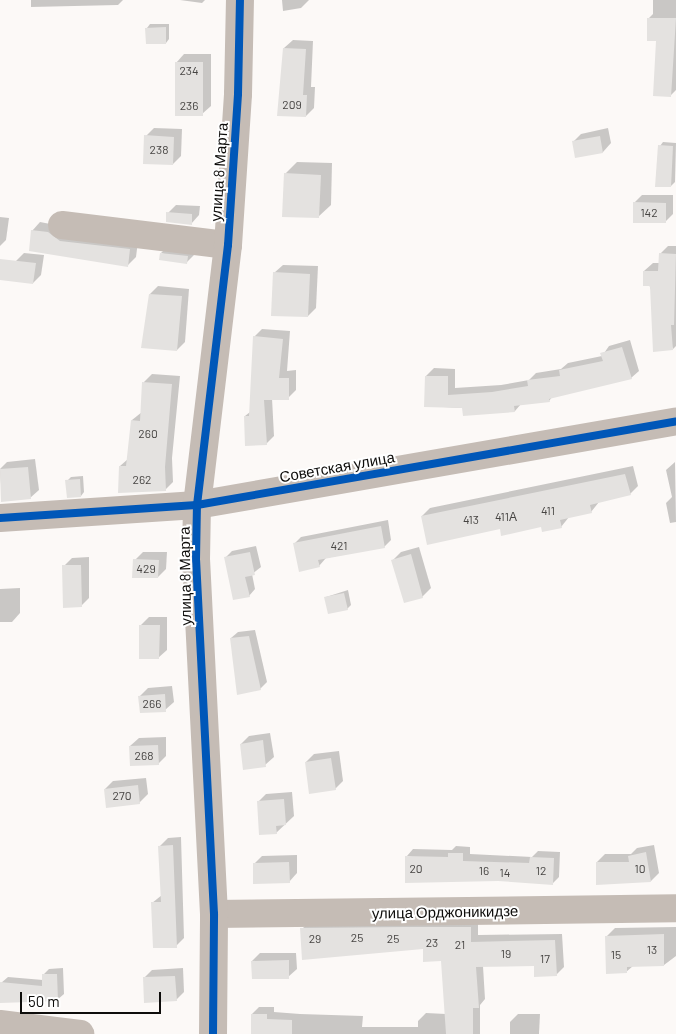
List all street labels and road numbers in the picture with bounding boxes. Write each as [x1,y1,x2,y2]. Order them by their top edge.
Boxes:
street label: улица 8 Марта [207,122,231,222]
street label: Советская улица [278,448,396,486]
street label: улица 8 Марта [175,526,195,626]
street label: улица Орджоникидзе [372,902,518,922]

